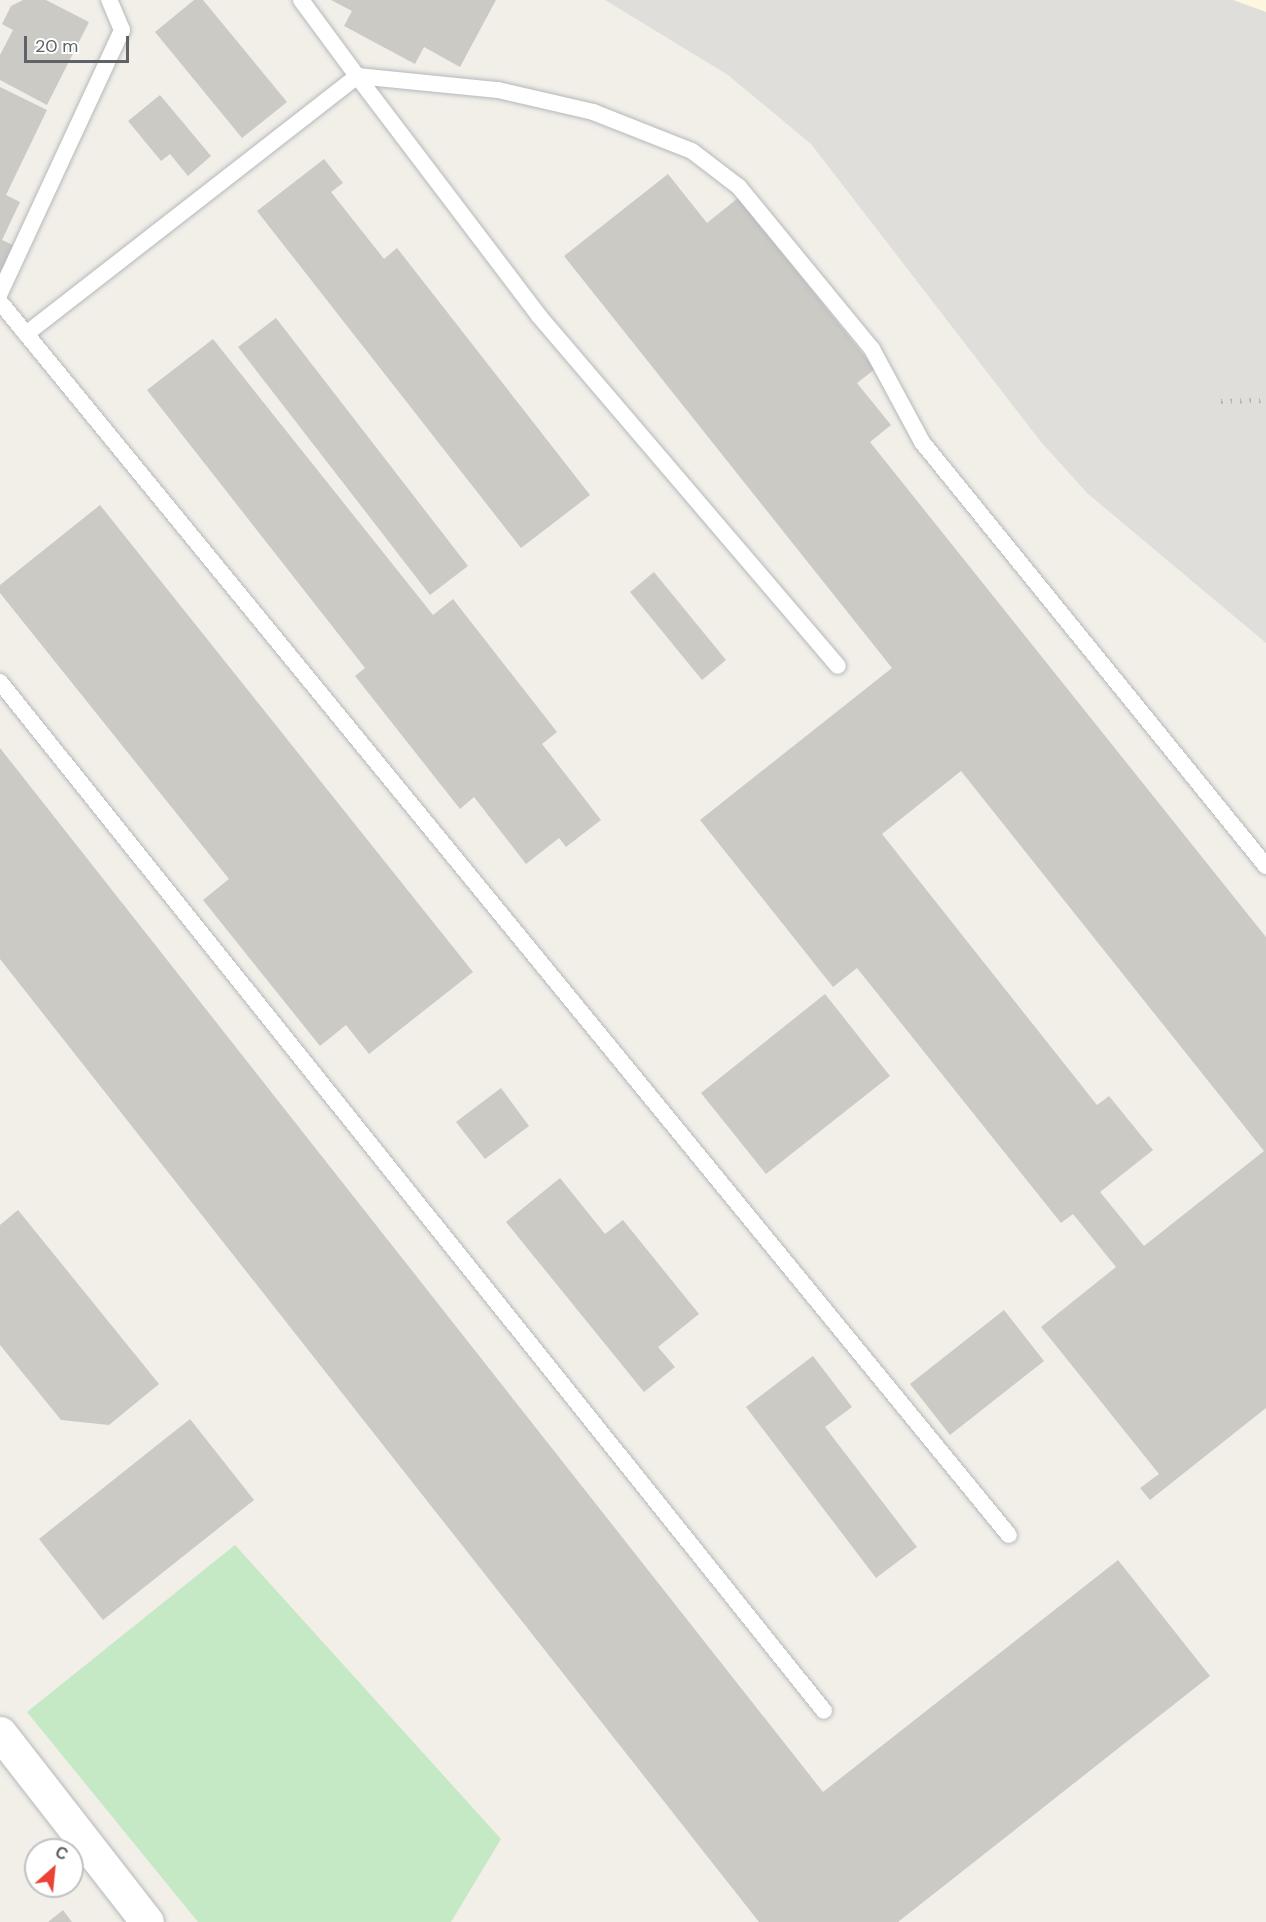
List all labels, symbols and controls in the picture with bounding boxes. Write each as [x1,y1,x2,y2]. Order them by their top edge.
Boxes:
scale bar [27,24,132,62]
text: 20 m [35,34,78,58]
north arrow [24,1838,84,1898]
text: С [52,1841,71,1865]

